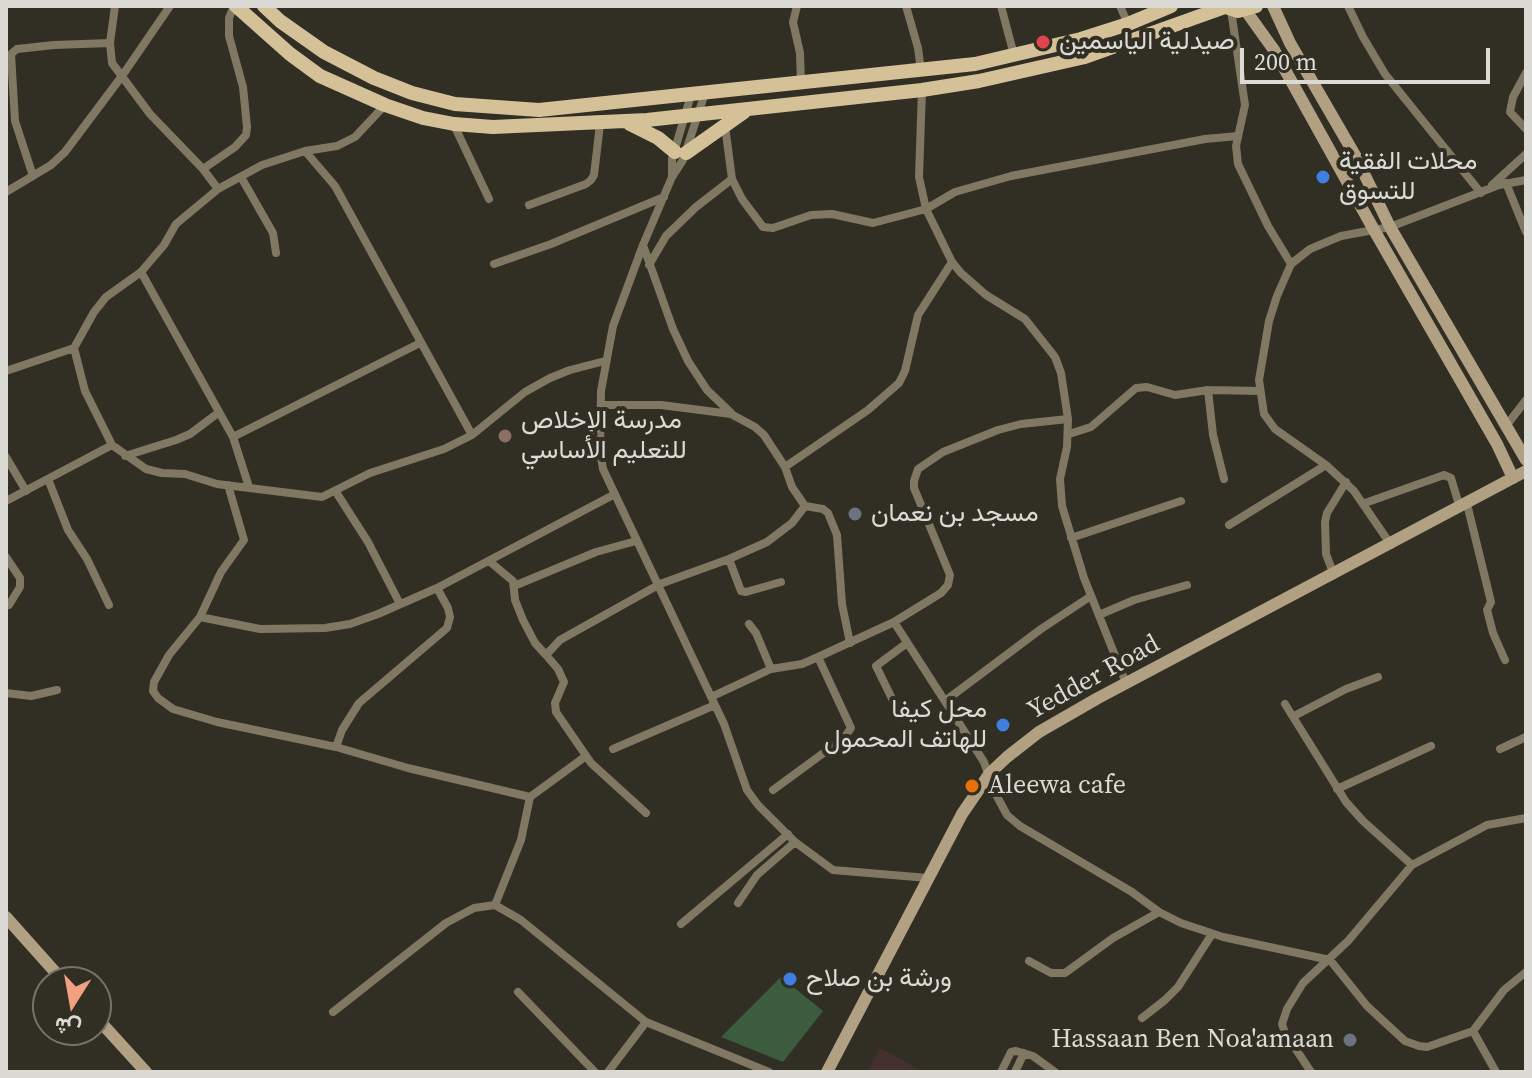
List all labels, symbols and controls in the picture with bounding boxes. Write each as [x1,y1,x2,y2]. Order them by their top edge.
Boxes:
place label: صيدلية الياسمين [1059,26,1235,58]
scale bar [1244,32,1494,82]
marker: صيدلية الياسمين [1034,33,1052,51]
text: 200 m [1254,45,1317,78]
place label: محلات الفقية للتسوق [1339,146,1477,208]
marker: محلات الفقية للتسوق [1314,168,1332,186]
place label: مدرسة الإخلاص للتعليم الأساسي [521,405,687,466]
marker: مدرسة الإخلاص للتعليم الأساسي [496,427,514,445]
place label: مسجد بن نعمان [871,498,1038,530]
marker: مسجد بن نعمان [846,505,864,523]
street label: Yedder Road [1023,629,1165,727]
place label: محل كيفا للهاتف المحمول [824,694,987,756]
marker: محل كيفا للهاتف المحمول [994,716,1012,734]
place label: Aleewa cafe [988,770,1126,802]
marker: Aleewa cafe [963,777,981,795]
place label: ورشة بن صلاح [806,963,952,995]
north arrow [32,966,112,1046]
marker: ورشة بن صلاح [781,970,799,988]
text: ش [52,1010,84,1045]
place label: Hassaan Ben Noa'amaan [1051,1024,1334,1056]
marker: Hassaan Ben Noa'amaan [1341,1031,1359,1049]

